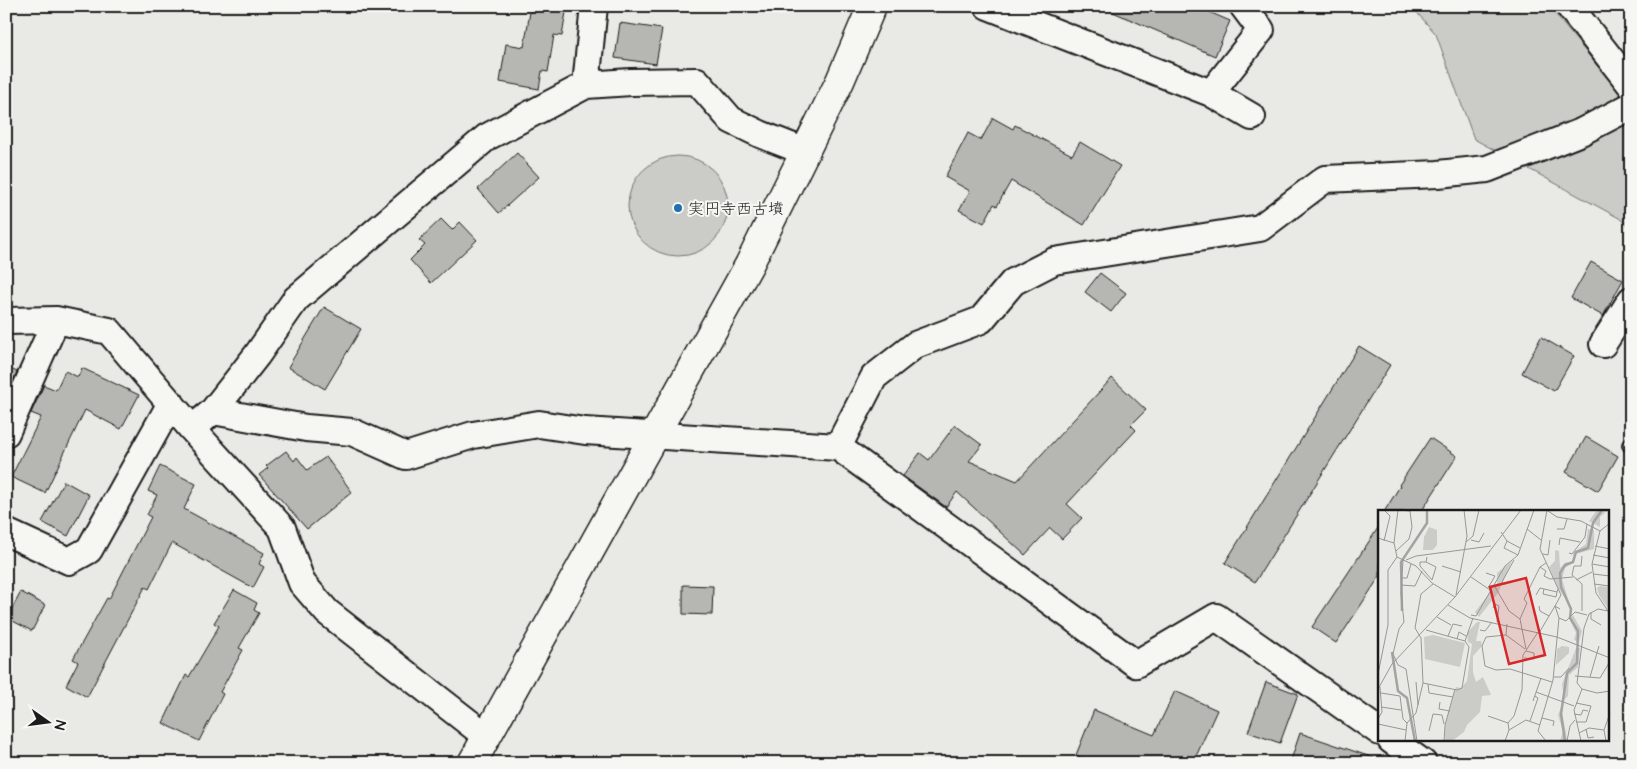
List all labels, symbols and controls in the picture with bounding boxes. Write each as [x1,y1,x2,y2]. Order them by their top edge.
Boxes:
place label: 実円寺西古墳 [688,198,784,220]
marker: 実円寺西古墳 [672,202,684,214]
inset map [1378,510,1610,742]
north arrow [22,696,72,746]
text: N [49,718,70,732]

